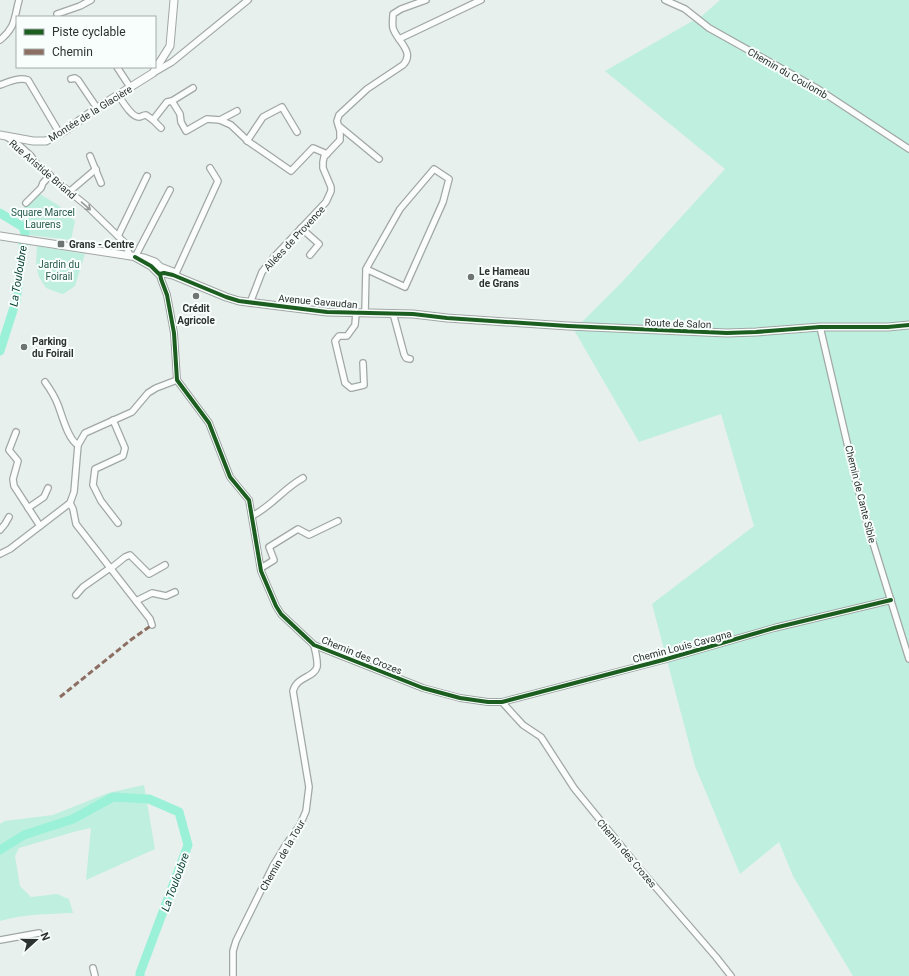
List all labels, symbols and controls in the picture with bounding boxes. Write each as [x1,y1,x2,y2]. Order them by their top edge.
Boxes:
legend [16,16,156,68]
text: Piste cyclable [52,25,126,39]
text: Chemin [52,45,93,59]
street label: Chemin du Coulomb [746,46,830,101]
street label: Montée de la Glacière [46,83,134,144]
street label: Rue Aristide Briand [7,137,78,201]
one-way arrow [81,201,91,210]
street label: Allées de Provence [262,204,327,273]
park label: Square Marcel Laurens [11,207,75,230]
marker: Grans - Centre [56,239,66,249]
place label: Grans - Centre [69,239,135,250]
water label: La Touloubre [7,244,30,308]
park label: Jardin du Foirail [38,259,80,282]
place label: Le Hameau de Grans [479,266,530,289]
marker: Le Hameau de Grans [466,272,476,282]
marker: Crédit Agricole [191,291,201,301]
street label: Avenue Gavaudan [278,293,358,310]
place label: Crédit Agricole [177,303,215,326]
street label: Route de Salon [644,317,712,330]
place label: Parking du Foirail [32,336,74,359]
marker: Parking du Foirail [19,342,29,352]
street label: Chemin de Cante Sible [843,444,878,544]
street label: Chemin Louis Cavagna [632,628,733,665]
street label: Chemin des Crozes [320,634,404,677]
street label: Chemin de la Tour [258,817,308,893]
street label: Chemin des Crozes [595,817,658,890]
water label: La Touloubre [159,851,192,913]
north arrow [16,920,56,960]
text: N [37,931,52,943]

